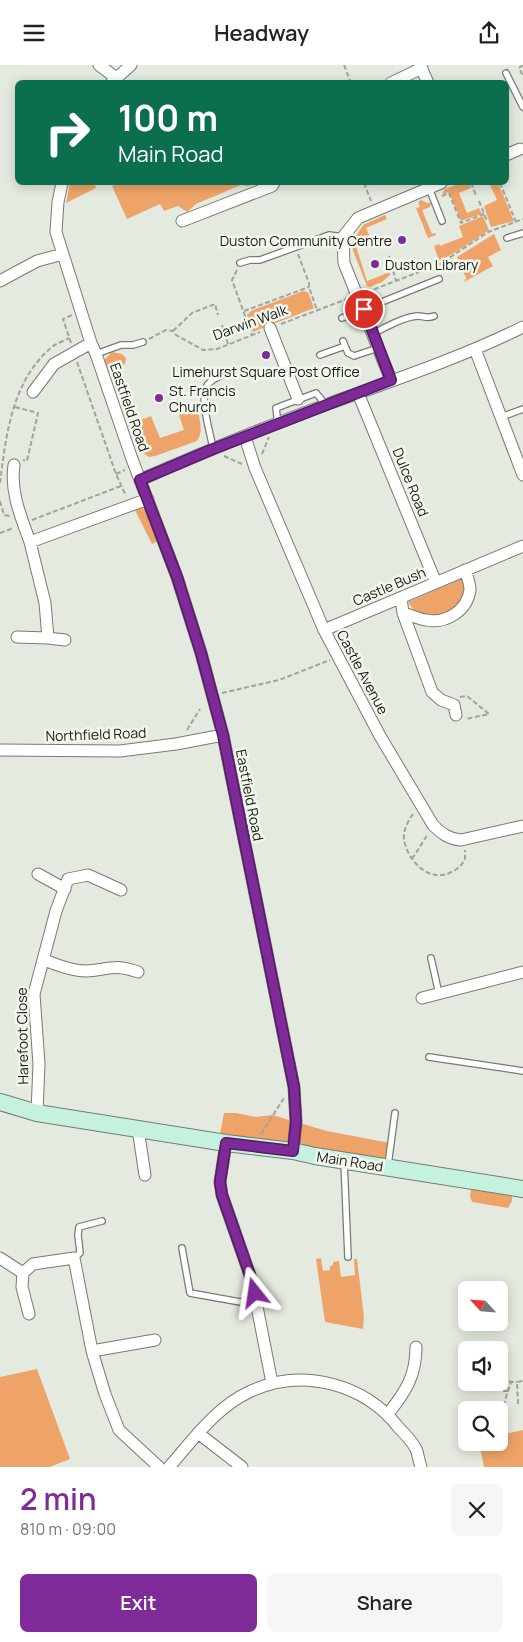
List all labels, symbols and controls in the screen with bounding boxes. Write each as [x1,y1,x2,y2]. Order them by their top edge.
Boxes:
text: Headway [214,18,309,48]
icon: menu [20,19,48,47]
icon: share [475,19,503,47]
text: 100 m [118,94,218,142]
icon: right [35,100,100,165]
text: Main Road [118,139,223,169]
place label: Duston Community Centre [220,231,392,250]
marker: Duston Community Centre [396,234,408,246]
place label: Duston Library [385,255,479,274]
marker: Duston Library [369,258,381,270]
pin [343,288,385,330]
icon: arrive [350,295,378,323]
street label: Darwin Walk [210,299,291,344]
marker: Limehurst Square Post Office [260,349,272,361]
street label: Eastfield Road [106,360,154,454]
place label: Limehurst Square Post Office [172,362,360,381]
place label: St. Francis Church [169,381,236,416]
marker: St. Francis Church [153,392,165,404]
street label: Dulce Road [389,445,433,519]
street label: Castle Bush [350,562,428,610]
street label: Castle Avenue [333,627,393,717]
street label: Northfield Road [45,723,147,745]
street label: Eastfield Road [232,748,268,842]
street label: Harefoot Close [12,987,32,1085]
street label: Main Road [315,1146,385,1176]
position arrow [228,1266,280,1318]
north arrow [458,1281,508,1331]
map controls [458,1281,508,1451]
button: sound [458,1341,508,1391]
button: search [458,1401,508,1451]
text: 2 min [20,1478,96,1519]
button: close [451,1484,503,1536]
text: 810 m · 09:00 [20,1518,116,1540]
button: Exit [20,1574,257,1632]
button: Share [267,1574,503,1632]

